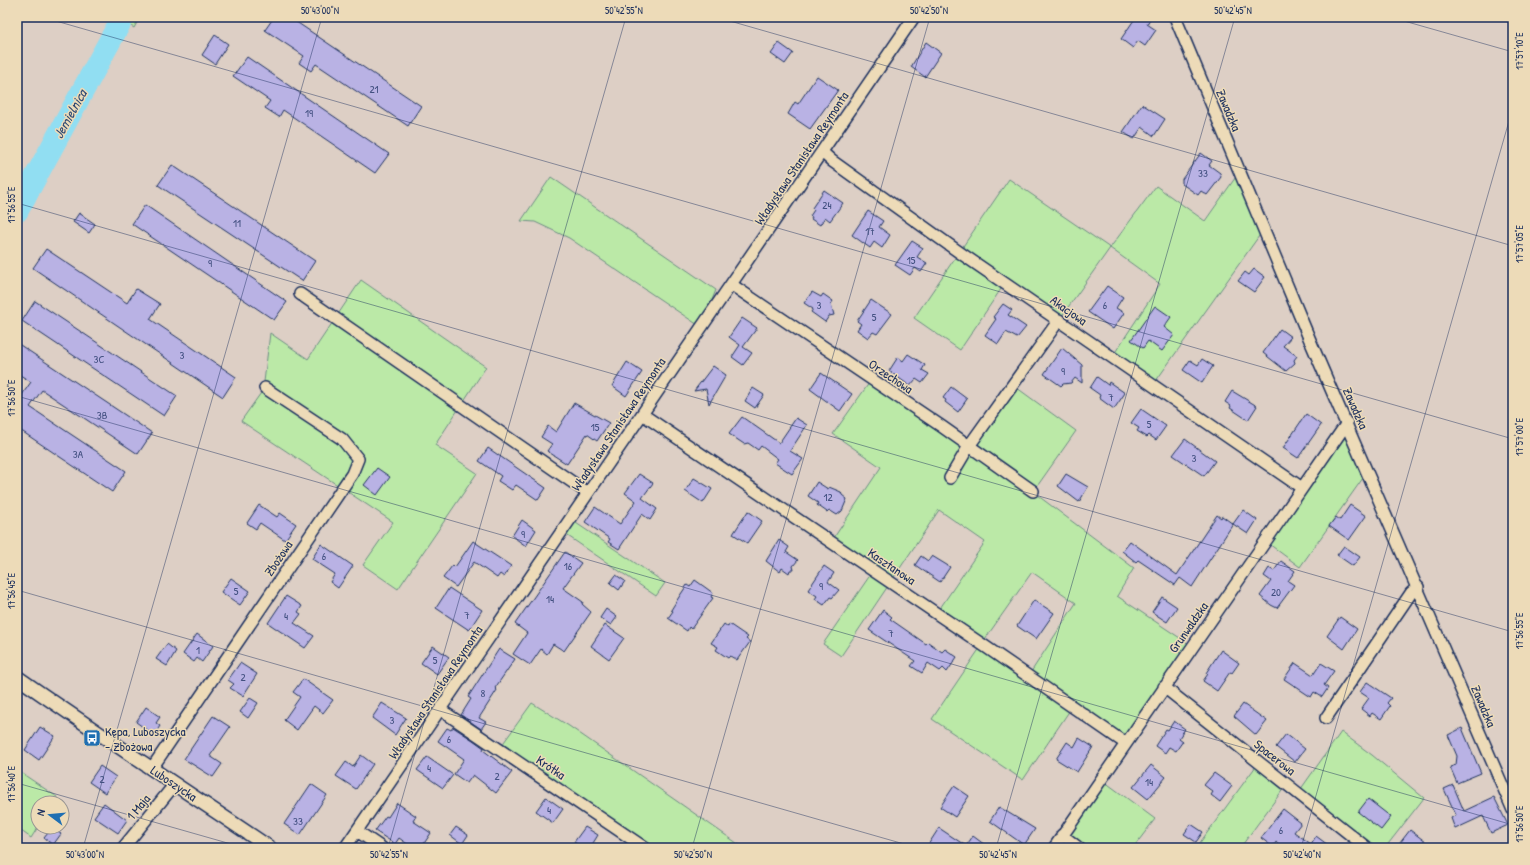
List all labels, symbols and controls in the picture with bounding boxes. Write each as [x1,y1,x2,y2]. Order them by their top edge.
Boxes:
text: 50°43'00"N [301,4,339,17]
text: 50°42'55"N [605,4,643,17]
text: 50°42'50"N [910,4,948,17]
text: 50°42'45"N [1214,4,1252,17]
text: 17°57'10"E [1513,32,1526,70]
house number: 21 [369,82,379,96]
water label: Jemielnica [48,85,91,142]
street label: Zawadzka [1212,86,1246,134]
street label: Władysława Stanisława Reymonta [750,88,852,228]
house number: 19 [305,106,313,120]
house number: 33 [1198,166,1208,180]
text: 17°56'55"E [5,186,18,223]
house number: 24 [822,198,832,212]
house number: 11 [233,216,241,230]
house number: 17 [865,224,875,238]
text: 17°57'05"E [1513,224,1526,263]
house number: 15 [907,253,916,267]
house number: 9 [208,256,212,270]
street label: Akacjowa [1047,291,1091,329]
house number: 3 [817,298,822,312]
house number: 6 [1103,298,1108,312]
house number: 5 [872,310,877,324]
house number: 3 [180,348,185,362]
house number: 3C [94,352,104,366]
street label: Władysława Stanisława Reymonta [567,354,669,494]
street label: Orzechowa [865,355,917,397]
house number: 9 [1061,364,1065,378]
text: 17°56'50"E [5,379,18,416]
street label: Zawadzka [1339,384,1373,432]
house number: 7 [1108,390,1114,404]
house number: 3B [97,408,108,422]
house number: 5 [1147,417,1152,431]
text: 17°57'00"E [1513,417,1526,456]
house number: 15 [591,420,600,434]
house number: 3A [73,447,84,461]
house number: 3 [1192,451,1197,465]
house number: 12 [823,490,833,504]
house number: 9 [521,527,525,541]
street label: Zbożowa [260,537,296,579]
street label: Kasztanowa [864,543,920,589]
house number: 6 [322,549,327,563]
house number: 16 [564,559,573,573]
text: 17°56'45"E [5,572,18,609]
house number: 9 [819,579,823,593]
house number: 5 [234,584,239,598]
house number: 20 [1271,585,1281,599]
house number: 14 [546,592,554,606]
street label: Grunwaldzka [1164,598,1212,656]
house number: 7 [464,608,470,622]
house number: 4 [284,609,288,623]
text: 17°56'55"E [1513,612,1526,649]
street label: Władysława Stanisława Reymonta [384,622,486,762]
house number: 7 [888,626,894,640]
house number: 1 [196,643,200,657]
house number: 5 [433,653,438,667]
house number: 2 [240,670,246,684]
street label: Zawadzka [1467,682,1501,730]
house number: 8 [481,686,486,700]
house number: 3 [390,713,395,727]
place label: Kępa, Luboszycka - Zbożowa [105,722,185,755]
bus stop icon: Kępa, Luboszycka - Zbożowa [82,728,102,748]
house number: 6 [447,732,452,746]
street label: Spacerowa [1250,735,1300,779]
street label: Krótka [533,751,569,783]
street label: Luboszycka [147,761,201,805]
house number: 4 [427,761,431,775]
text: 17°56'40"E [5,765,18,802]
house number: 2 [494,769,500,783]
house number: 2 [99,772,105,786]
house number: 14 [1145,775,1153,789]
street label: 1 Maja [122,790,154,824]
north arrow [30,795,70,835]
house number: 4 [547,803,551,817]
text: 17°56'50"E [1513,805,1526,842]
text: N [33,807,48,817]
house number: 33 [293,814,303,828]
house number: 6 [1279,823,1284,837]
text: 50°43'00"N [66,848,104,861]
text: 50°42'55"N [370,848,408,861]
text: 50°42'50"N [674,848,712,861]
text: 50°42'45"N [979,848,1017,861]
text: 50°42'40"N [1283,848,1321,861]

